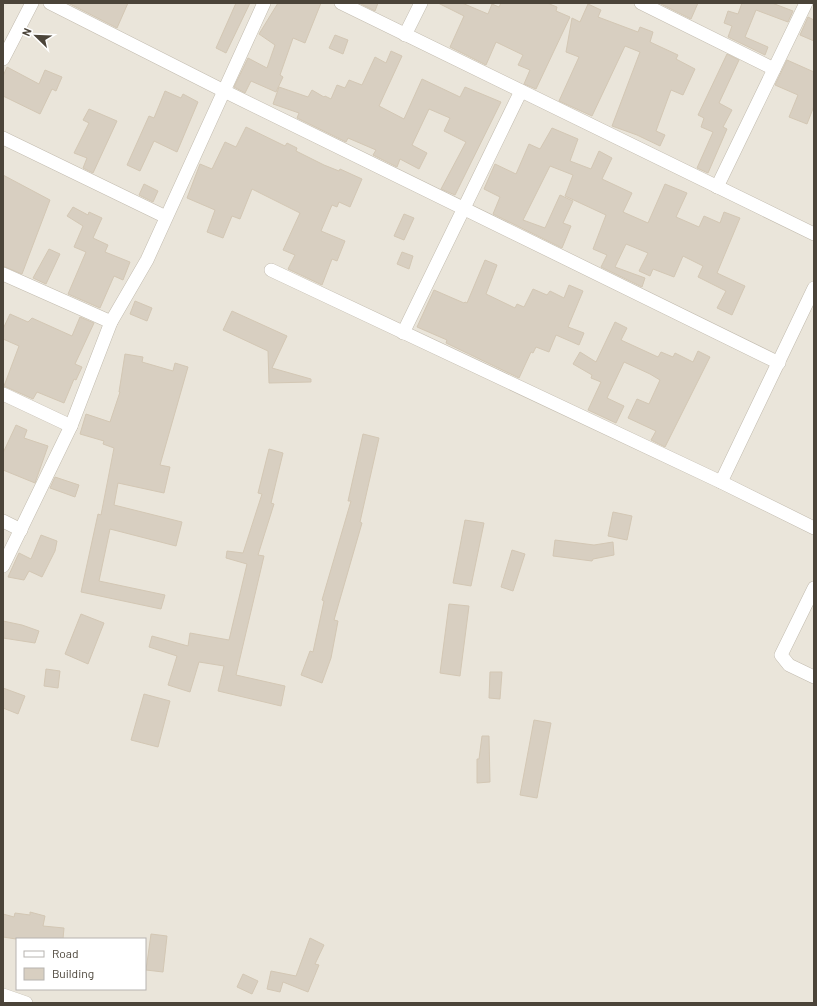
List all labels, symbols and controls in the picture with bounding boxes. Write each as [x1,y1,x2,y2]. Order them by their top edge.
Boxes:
north arrow [16,16,56,56]
text: N [19,26,34,38]
legend [16,938,146,990]
text: Road [52,946,79,960]
text: Building [52,966,94,980]

